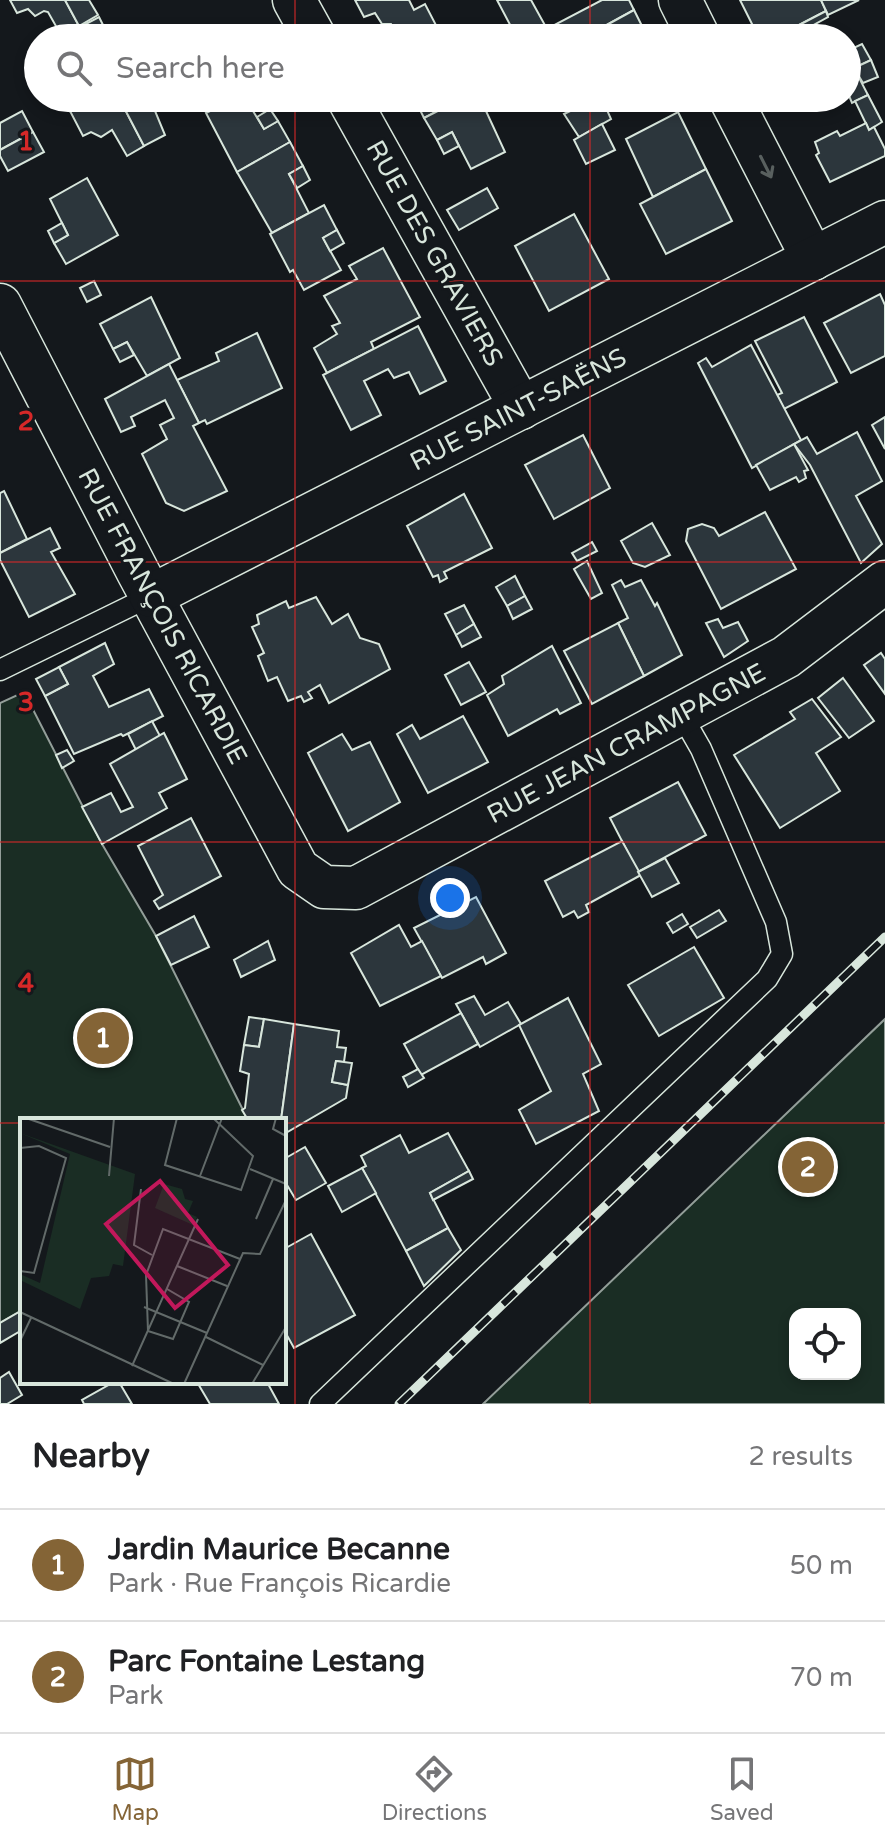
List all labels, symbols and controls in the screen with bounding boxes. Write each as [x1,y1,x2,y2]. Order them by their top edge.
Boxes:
search box [24,24,861,112]
icon: search [52,46,96,90]
text: Search here [116,50,285,87]
text: 1 [18,126,34,157]
street label: RUE DES GRAVIERS [360,135,510,372]
one-way arrow [758,155,774,179]
street label: RUE SAINT-SAËNS [405,342,631,477]
text: 2 [18,406,34,437]
street label: RUE FRANÇOIS RICARDIE [71,463,254,769]
street label: RUE JEAN CRAMPAGNE [482,657,771,830]
text: 3 [18,687,34,718]
your location [430,878,470,918]
text: 4 [18,968,34,999]
pin: 1 [77,1008,129,1068]
inset map [20,1118,286,1384]
pin: 2 [782,1137,834,1197]
map controls [789,1308,861,1380]
button: locate [789,1308,861,1380]
text: Nearby [32,1436,150,1477]
text: 2 results [748,1441,853,1472]
text: Jardin Maurice Becanne [108,1531,450,1568]
text: 1 [50,1550,66,1581]
text: 50 m [790,1550,853,1581]
text: Park · Rue François Ricardie [108,1568,451,1599]
text: Parc Fontaine Lestang [108,1643,425,1680]
text: 2 [50,1662,66,1693]
text: 70 m [790,1662,853,1693]
text: Park [108,1680,164,1711]
tab: Map [111,1752,159,1826]
tab: Directions [382,1752,487,1826]
tab: Saved [710,1752,774,1826]

